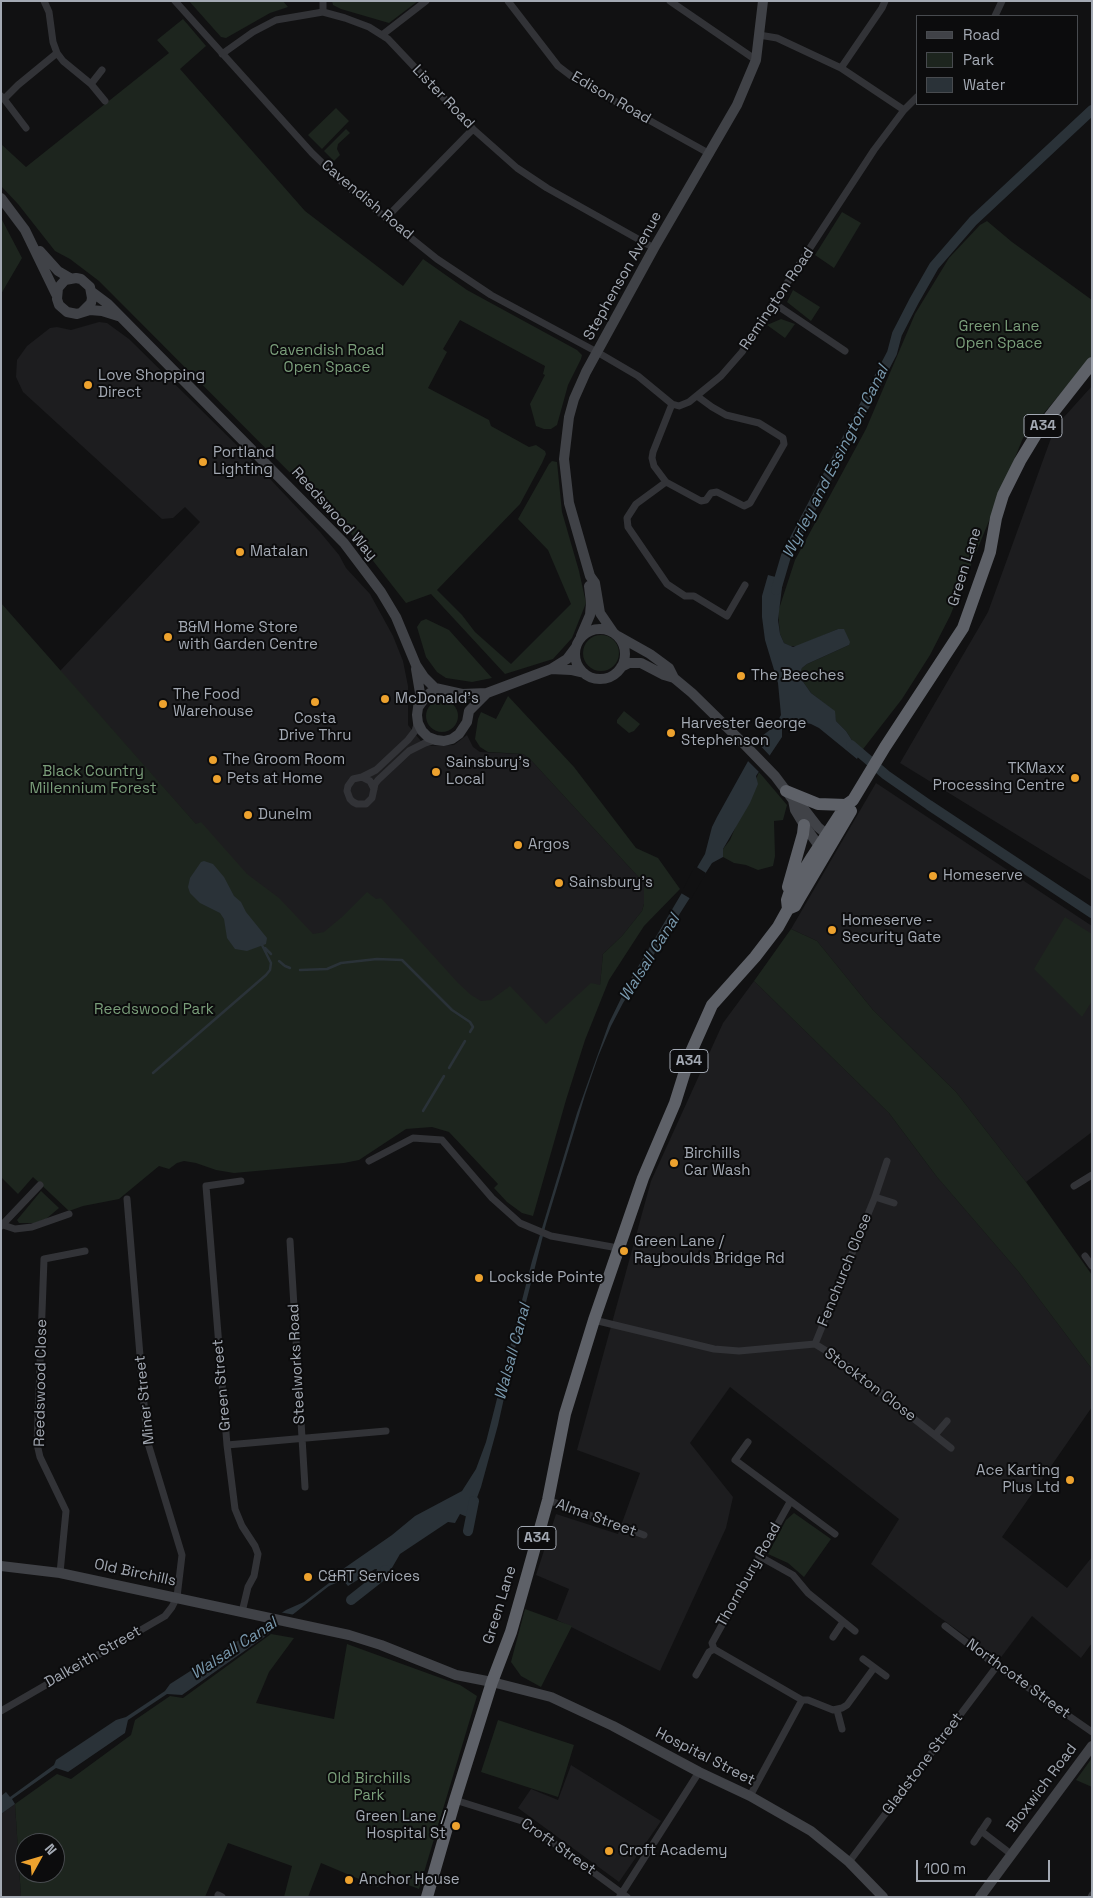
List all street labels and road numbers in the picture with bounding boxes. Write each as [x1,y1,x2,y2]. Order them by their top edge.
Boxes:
street label: Lister Road [408,61,478,133]
street label: Edison Road [568,68,654,128]
street label: Cavendish Road [317,156,417,244]
street label: Stephenson Avenue [580,208,666,344]
street label: Remington Road [736,244,818,354]
road number: A34 [1024,414,1062,438]
street label: Reedswood Way [287,464,381,564]
street label: Green Lane [945,526,985,608]
road number: A34 [670,1050,708,1072]
street label: Fenchurch Close [814,1211,876,1329]
street label: Steelworks Road [285,1303,309,1425]
street label: Reedswood Close [31,1319,51,1447]
street label: Green Street [209,1338,235,1432]
street label: Stockton Close [820,1345,920,1425]
street label: Miner Street [131,1354,159,1446]
street label: Alma Street [553,1495,639,1541]
street label: Thornbury Road [713,1520,785,1630]
road number: A34 [518,1526,556,1550]
street label: Old Birchills [92,1556,178,1590]
street label: Green Lane [480,1564,520,1646]
street label: Dalkeith Street [42,1622,144,1692]
street label: Northcote Street [962,1635,1074,1723]
street label: Gladstone Street [879,1709,967,1819]
street label: Hospital Street [652,1724,758,1790]
street label: Bloxwich Road [1003,1740,1081,1836]
street label: Croft Street [517,1815,599,1879]

